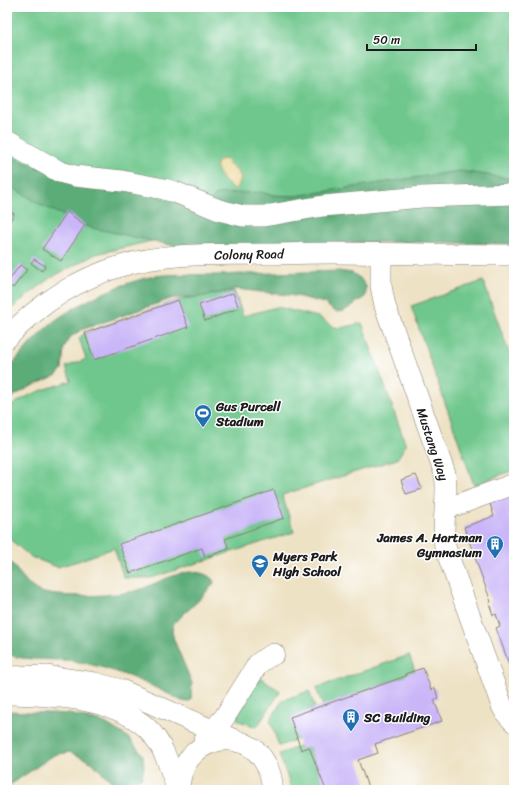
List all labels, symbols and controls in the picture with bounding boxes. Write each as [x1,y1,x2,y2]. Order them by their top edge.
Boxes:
scale bar [367,26,476,52]
text: 50 m [373,29,400,51]
street label: Colony Road [214,242,285,267]
place label: Gus Purcell Stadium [215,395,282,433]
sports icon: Gus Purcell Stadium [193,403,213,428]
street label: Mustang Way [410,404,455,484]
place label: James A. Hartman Gymnasium [376,526,483,564]
building icon: James A. Hartman Gymnasium [485,534,505,559]
place label: Myers Park High School [272,545,342,583]
school or university icon: Myers Park High School [250,553,270,578]
place label: SC Building [363,706,431,729]
building icon: SC Building [341,707,361,732]

